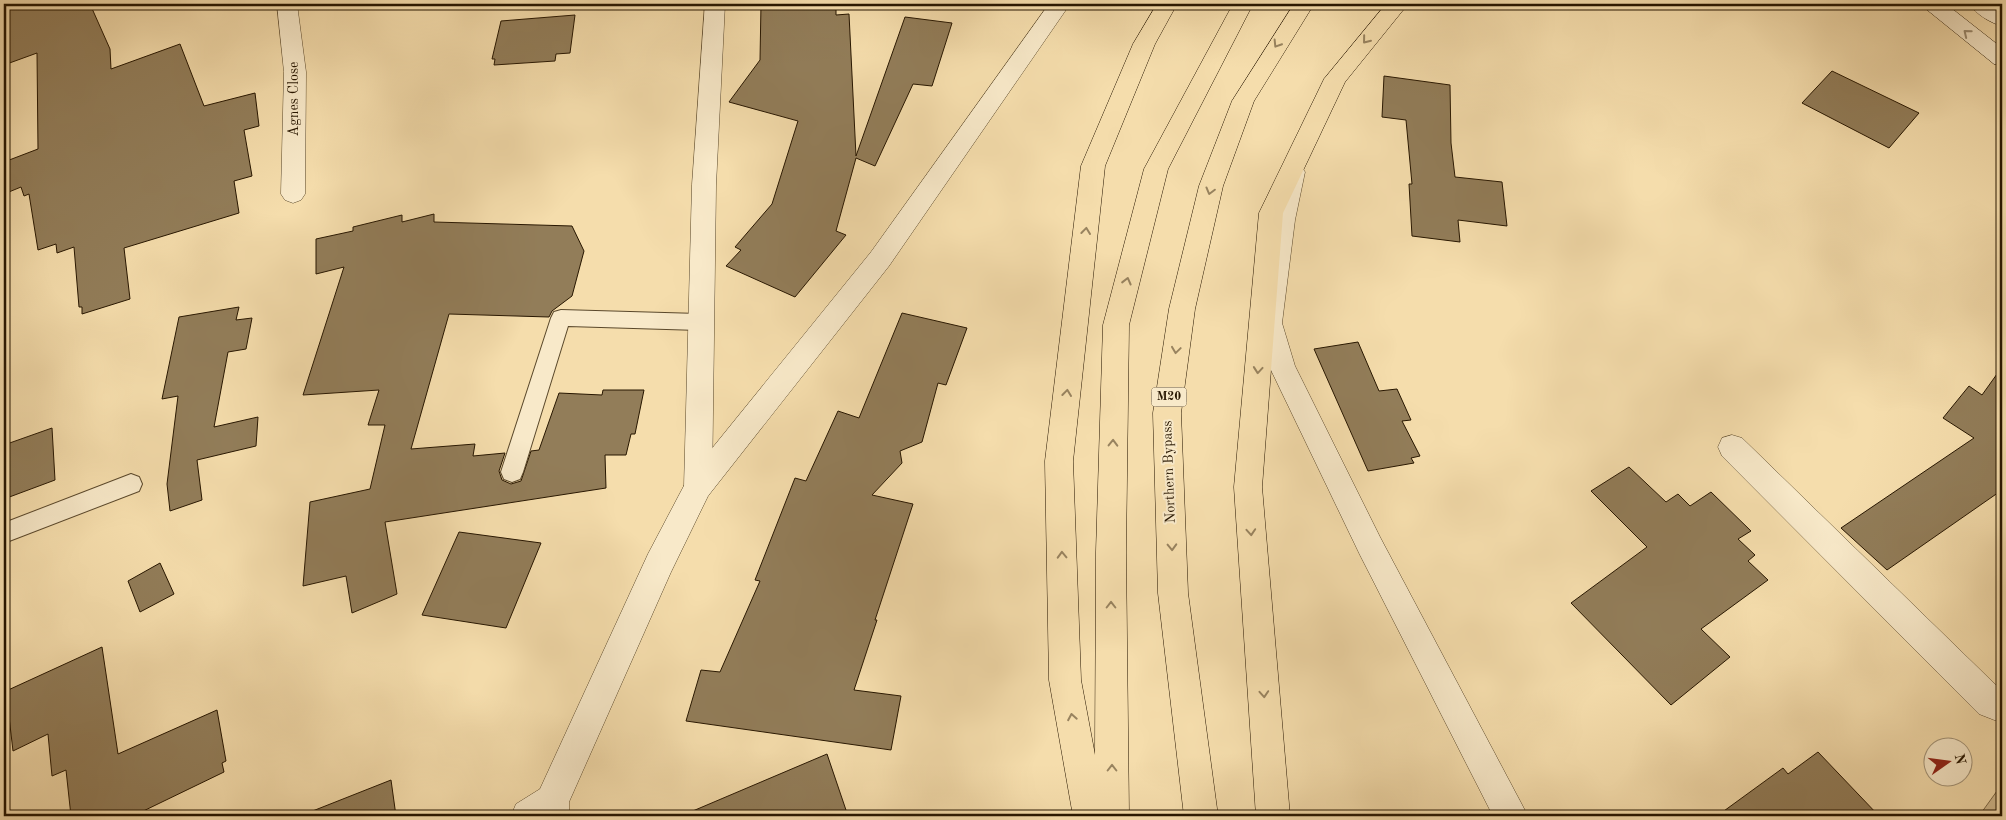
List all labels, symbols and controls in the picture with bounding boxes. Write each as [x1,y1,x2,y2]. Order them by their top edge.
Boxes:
one-way arrow [1963,29,1972,38]
one-way arrow [1363,34,1371,43]
one-way arrow [1274,39,1284,48]
street label: Agnes Close [287,62,301,136]
one-way arrow [1205,187,1216,196]
one-way arrow [1080,227,1091,235]
one-way arrow [1121,277,1132,286]
one-way arrow [1172,346,1182,355]
one-way arrow [1253,366,1264,374]
road number: M20 [1152,388,1186,407]
one-way arrow [1061,389,1072,397]
street label: Northern Bypass [1160,420,1178,524]
one-way arrow [1108,438,1119,446]
one-way arrow [1246,528,1257,536]
one-way arrow [1166,543,1177,551]
one-way arrow [1056,551,1067,559]
one-way arrow [1106,601,1116,608]
one-way arrow [1258,690,1269,698]
one-way arrow [1067,712,1078,721]
north arrow [1924,738,1974,788]
text: N [1952,752,1968,766]
one-way arrow [1107,763,1117,771]

